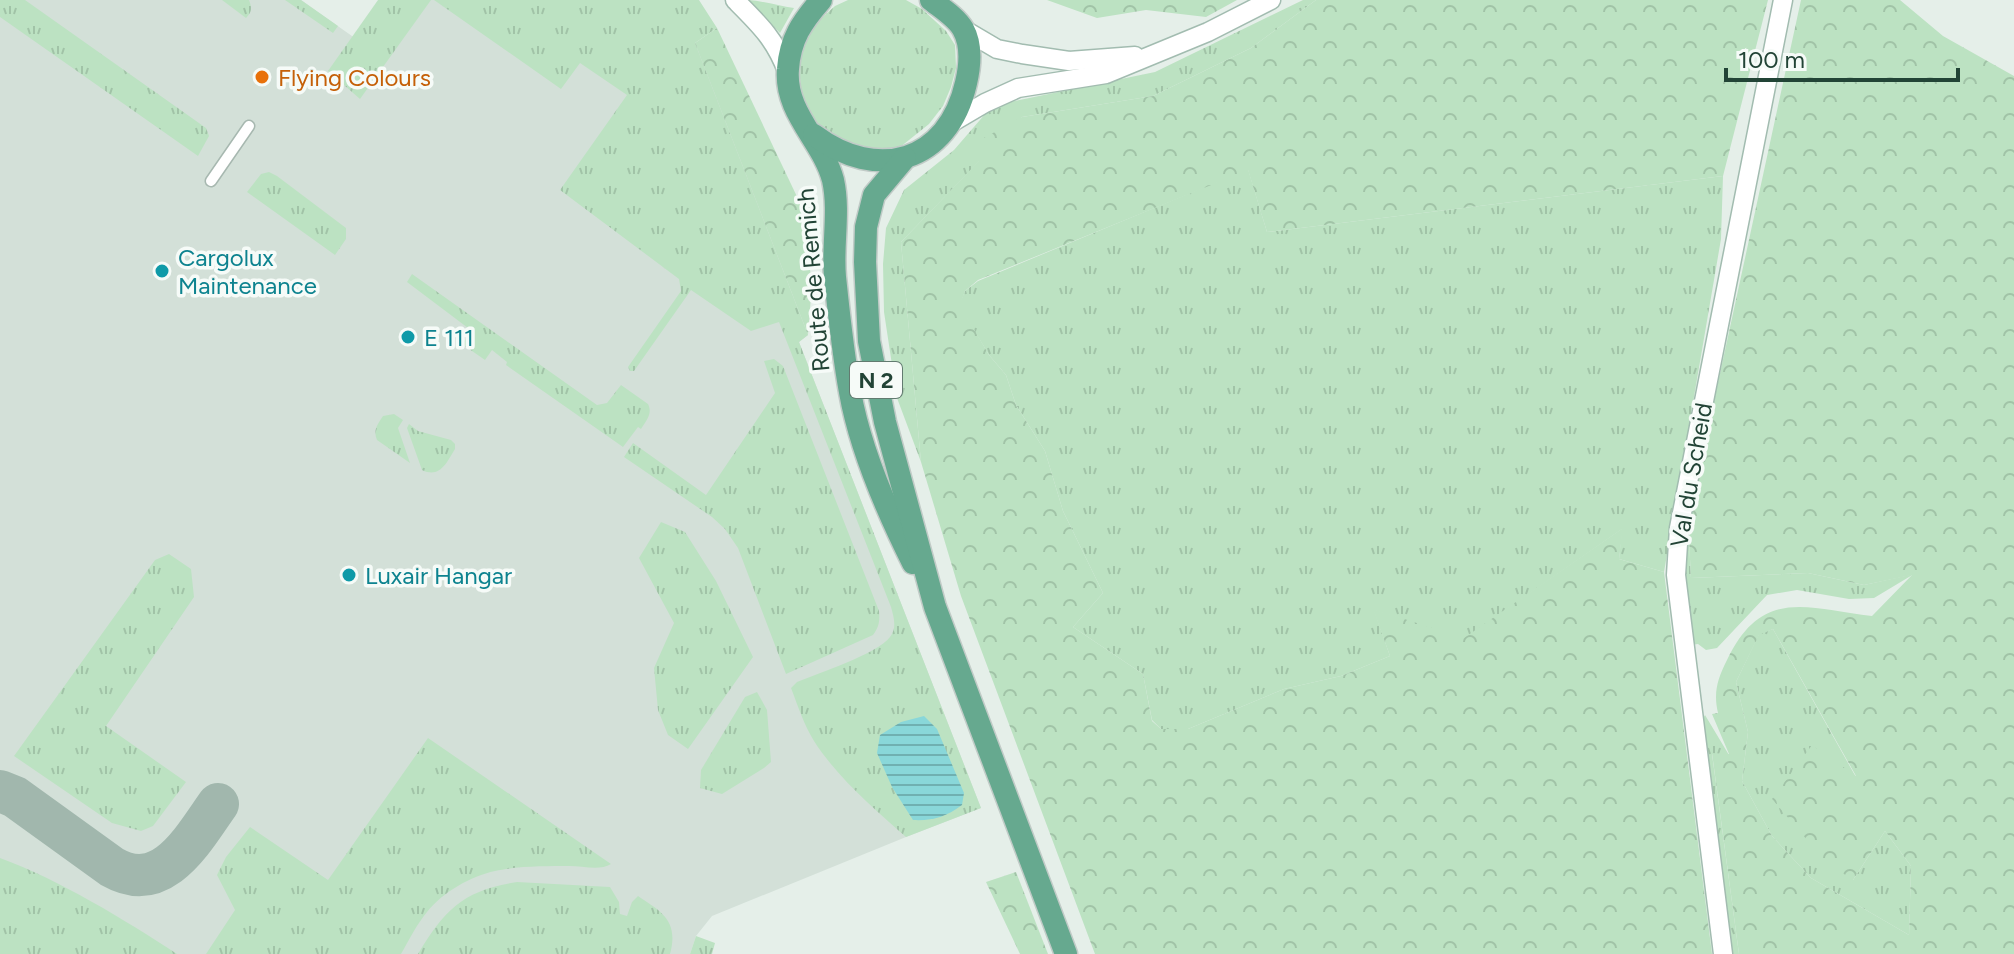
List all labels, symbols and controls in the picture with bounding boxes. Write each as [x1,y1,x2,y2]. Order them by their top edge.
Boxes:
scale bar [1726,32,1958,82]
text: 100 m [1738,45,1805,74]
place label: Flying Colours [278,63,431,92]
marker: Flying Colours [253,68,271,86]
street label: Route de Remich [791,187,835,373]
place label: Cargolux Maintenance [178,243,317,300]
marker: Cargolux Maintenance [153,262,171,280]
place label: E 111 [424,323,474,352]
marker: E 111 [399,328,417,346]
road number: N 2 [850,362,902,398]
street label: Val du Scheid [1664,400,1718,550]
place label: Luxair Hangar [365,561,512,590]
marker: Luxair Hangar [340,566,358,584]

